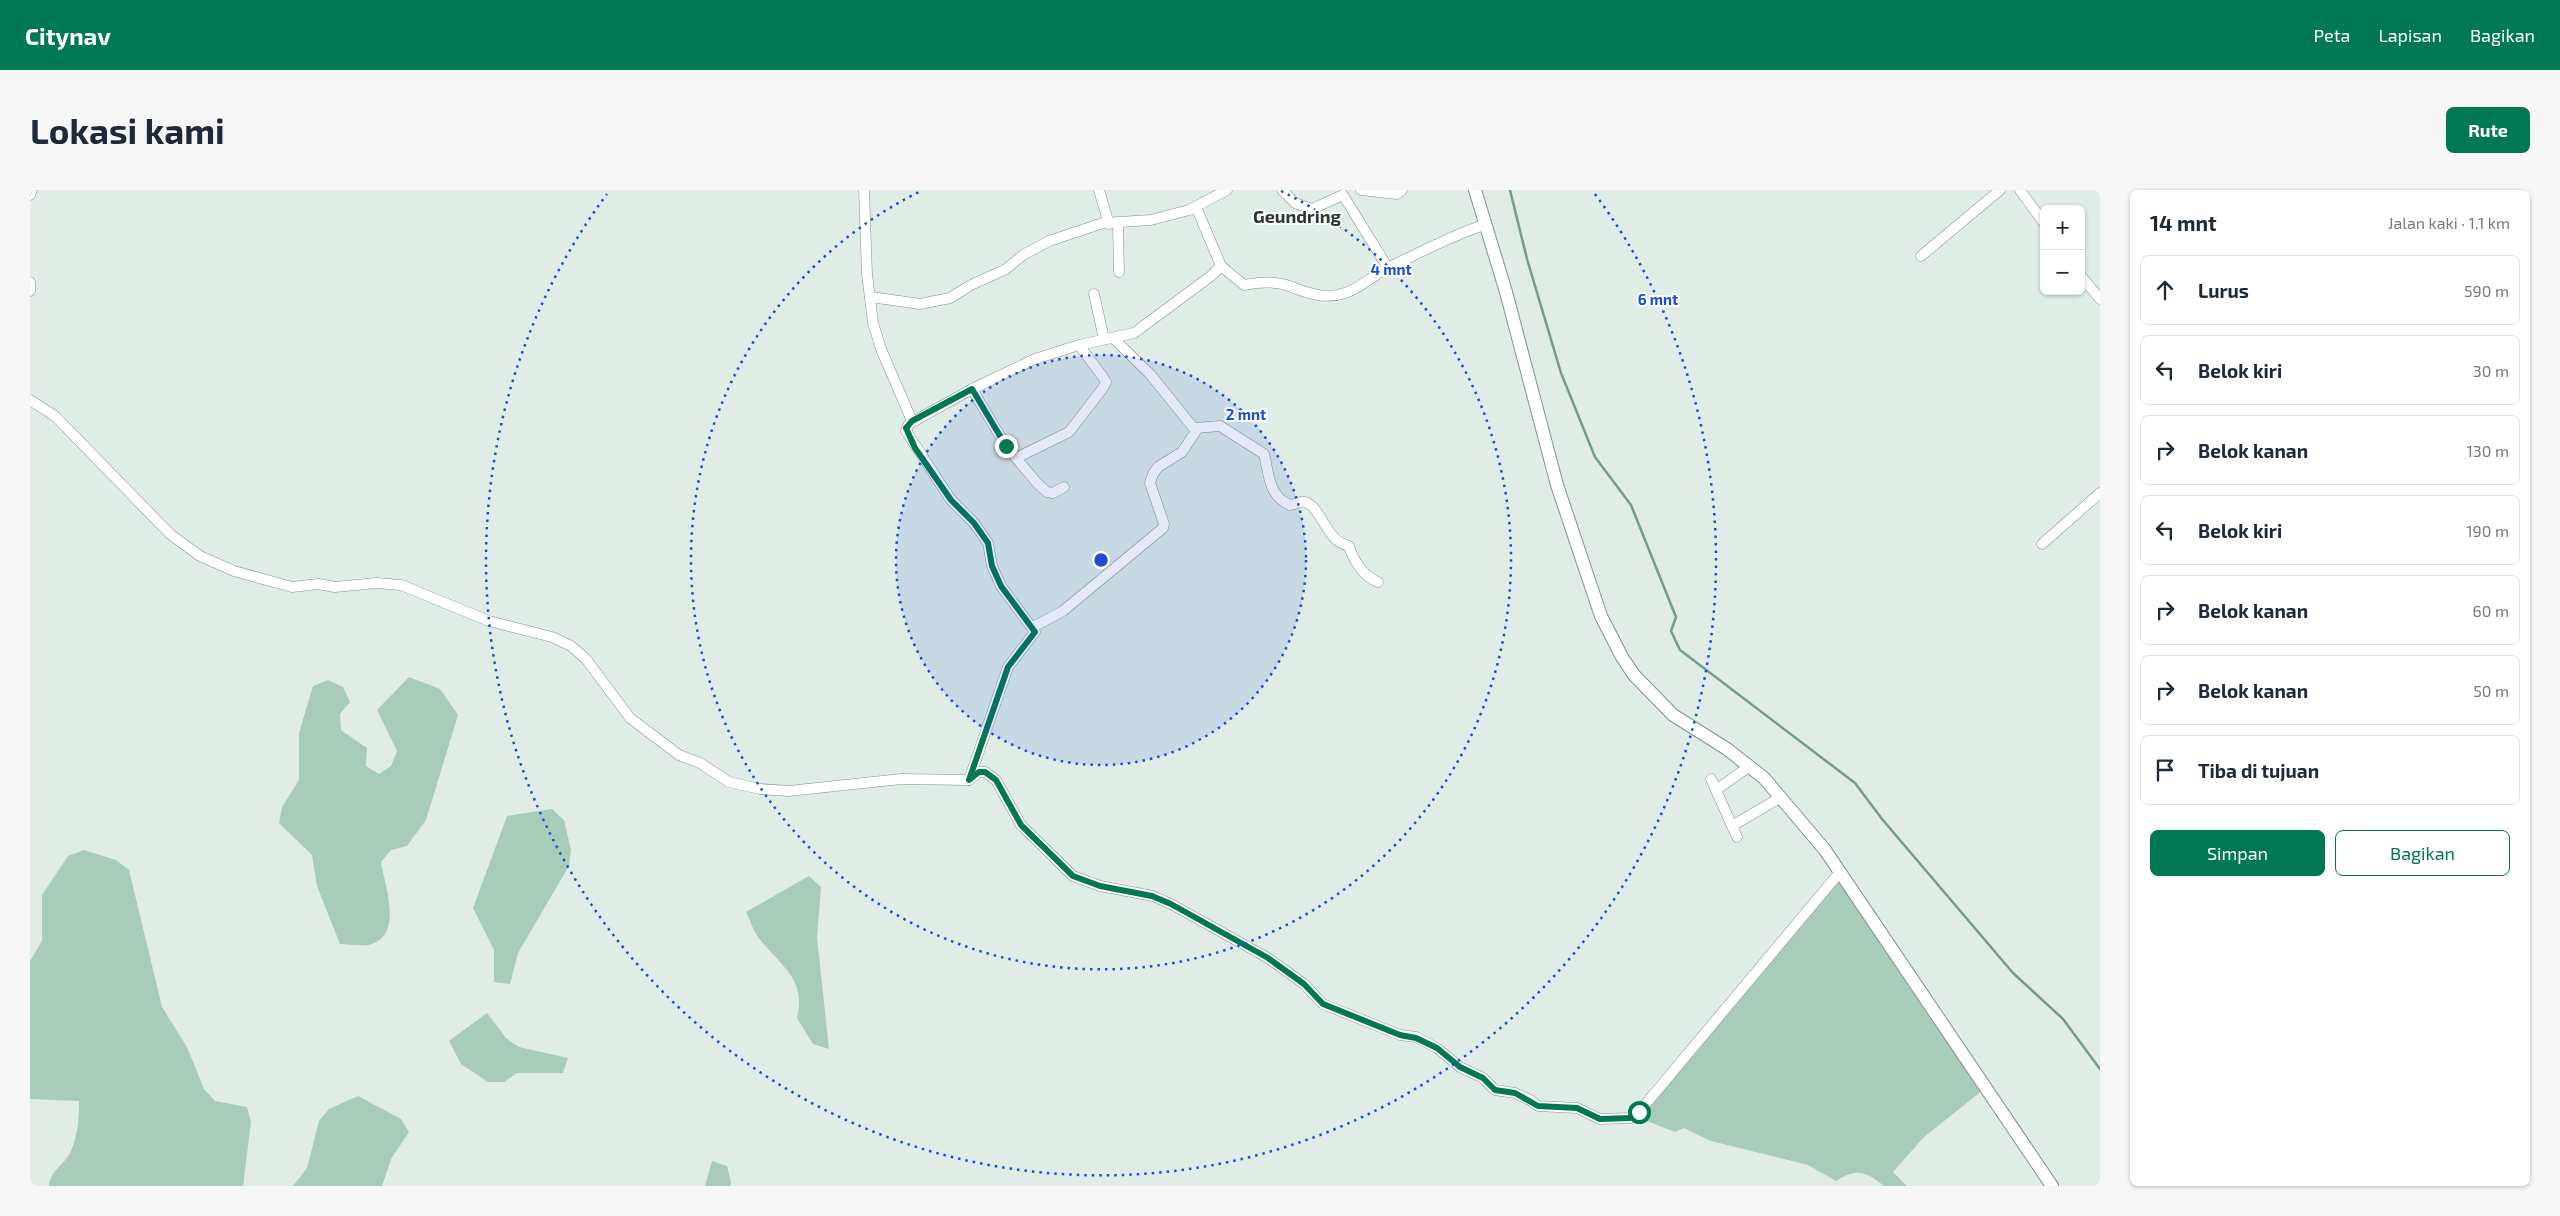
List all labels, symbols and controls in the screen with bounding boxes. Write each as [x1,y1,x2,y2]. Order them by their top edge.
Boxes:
text: Citynav [25,21,111,50]
text: Peta [2313,24,2350,46]
text: Lapisan [2378,24,2442,46]
text: Bagikan [2470,24,2535,46]
button: Rute [2446,107,2530,153]
text: Lokasi kami [30,109,225,151]
district label: Geundring [1253,205,1342,227]
map controls [2040,205,2085,295]
button: + [2040,205,2085,250]
text: 14 mnt [2150,210,2217,235]
text: Jalan kaki · 1.1 km [2388,213,2510,232]
button: − [2040,250,2085,295]
text: 4 mnt [1370,260,1412,278]
icon: ahead [2151,276,2179,304]
text: Lurus [2198,279,2249,302]
text: 590 m [2464,281,2509,300]
text: 6 mnt [1638,290,1678,308]
icon: left [2151,356,2179,384]
text: Belok kiri [2198,359,2282,382]
text: 30 m [2473,361,2509,380]
text: 2 mnt [1226,405,1266,423]
route end [995,435,1018,458]
icon: right [2151,436,2179,464]
text: Belok kanan [2198,439,2308,462]
text: 130 m [2467,441,2509,460]
icon: left [2151,516,2179,544]
text: Belok kiri [2198,519,2282,542]
text: 190 m [2466,521,2509,540]
centre of rings [1092,551,1110,569]
icon: right [2151,596,2179,624]
text: Belok kanan [2198,599,2308,622]
text: 60 m [2473,601,2509,620]
icon: right [2151,676,2179,704]
text: Belok kanan [2198,679,2308,702]
text: 50 m [2473,681,2509,700]
icon: arrive [2151,756,2179,784]
text: Tiba di tujuan [2198,759,2319,782]
button: Simpan [2150,830,2325,876]
button: Bagikan [2335,830,2510,876]
route start [1628,1101,1651,1124]

